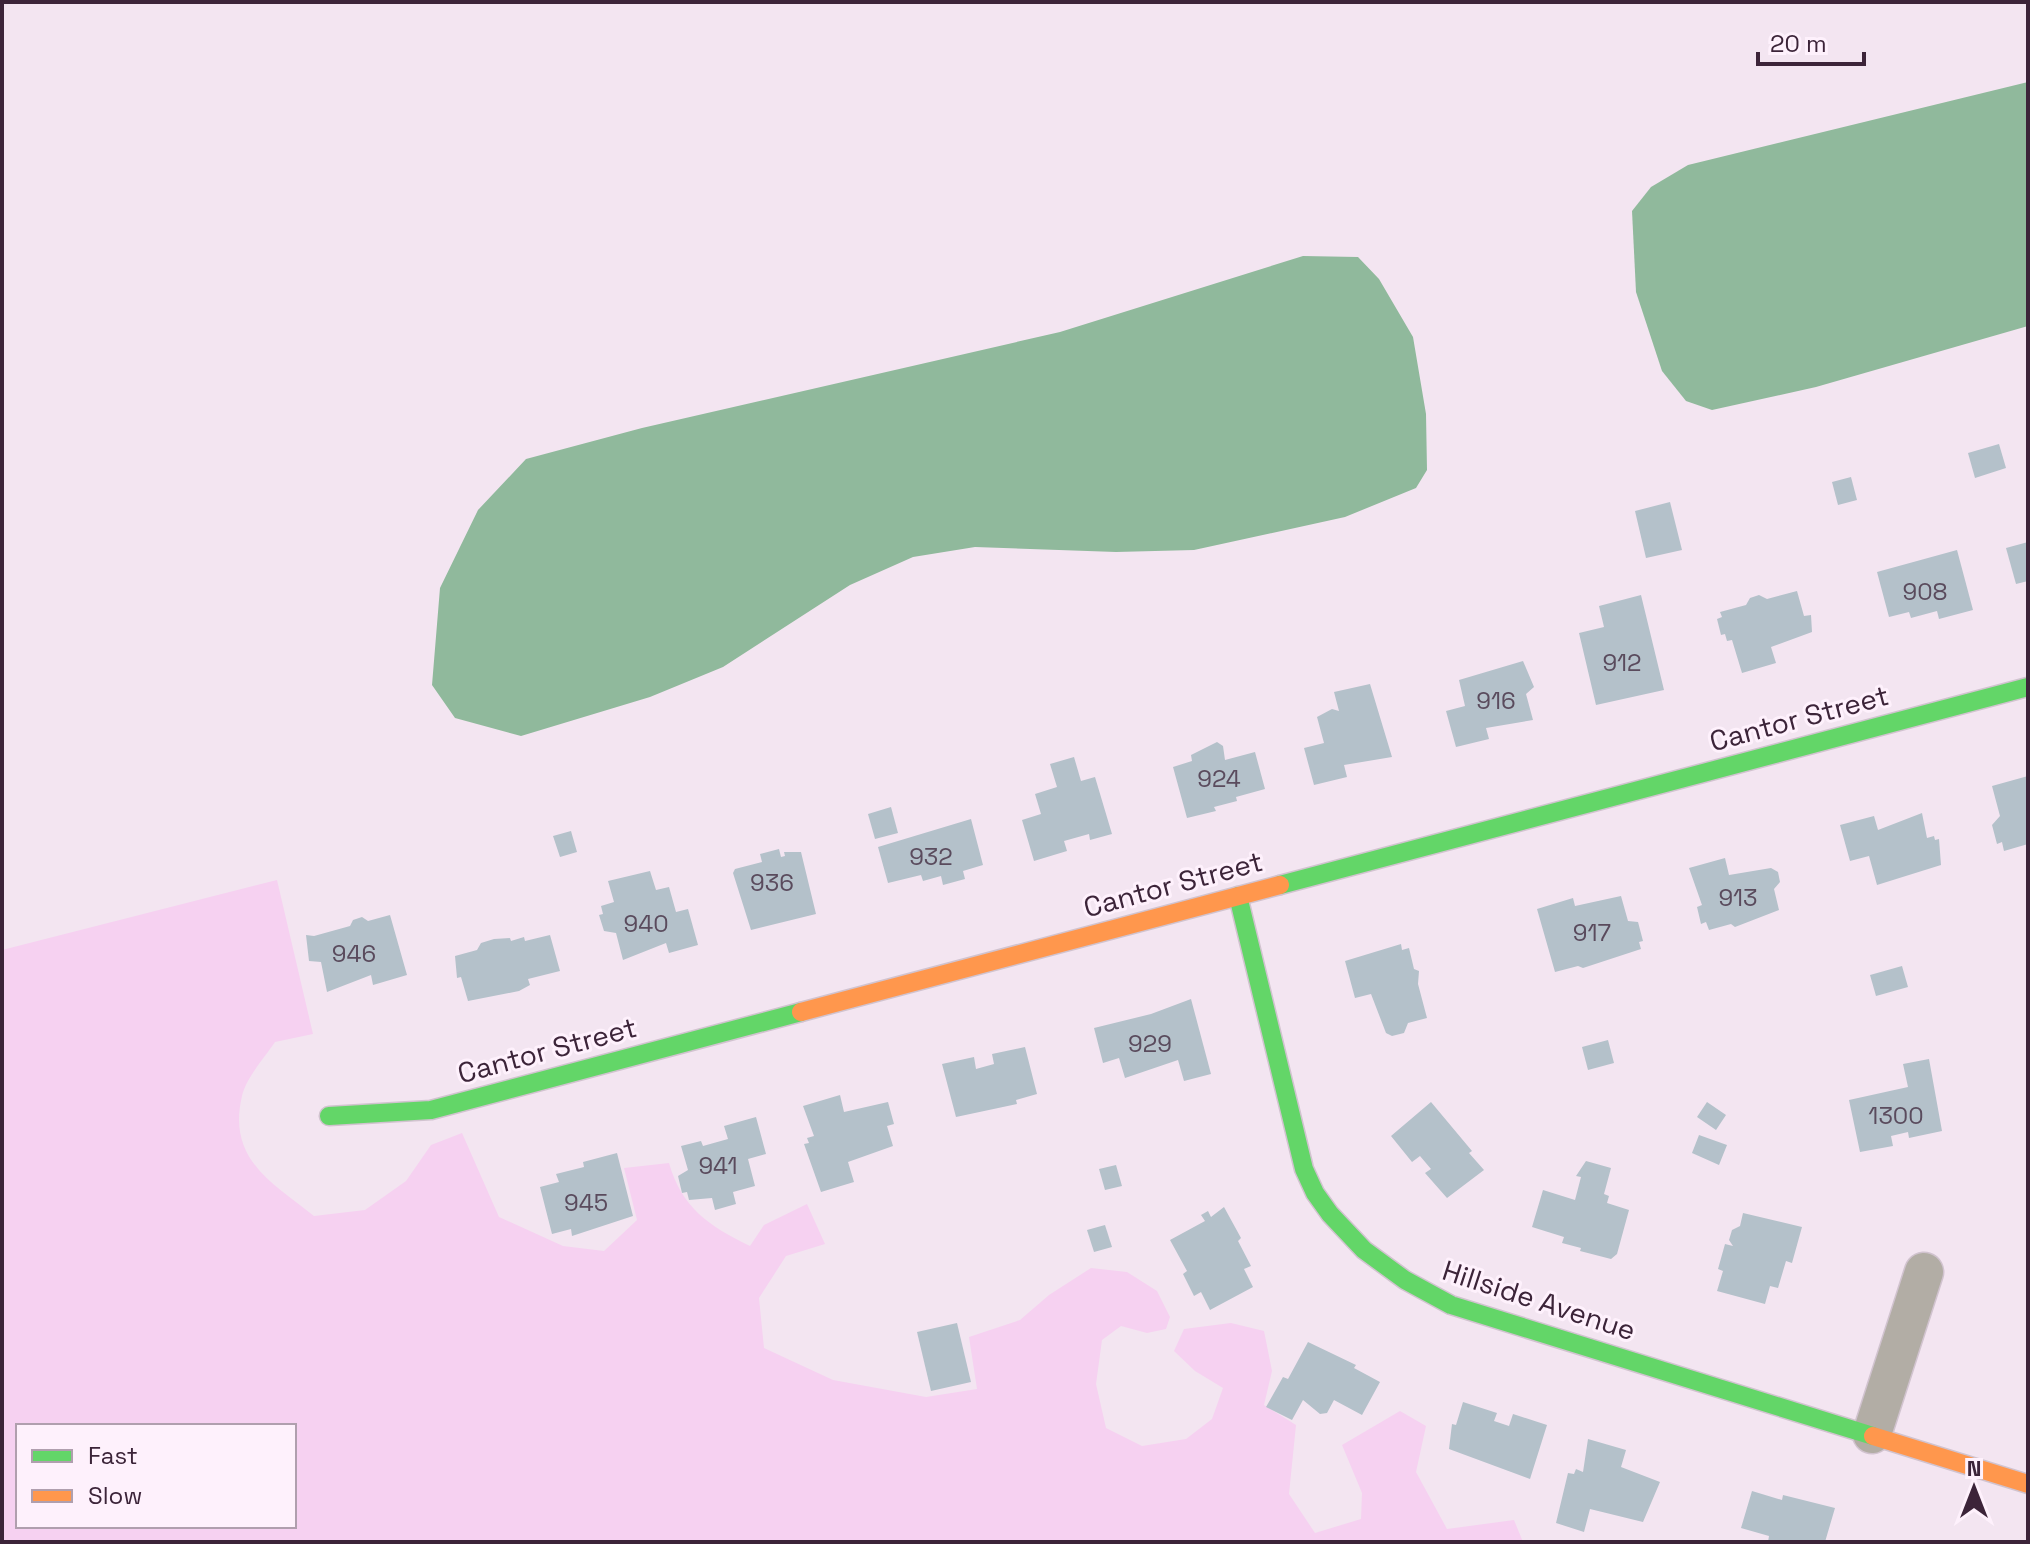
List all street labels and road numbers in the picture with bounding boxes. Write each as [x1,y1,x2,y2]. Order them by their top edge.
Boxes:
street label: Cantor Street [1706,677,1892,759]
street label: Cantor Street [1080,843,1266,925]
street label: Cantor Street [454,1009,640,1091]
street label: Hillside Avenue [1438,1252,1640,1348]

